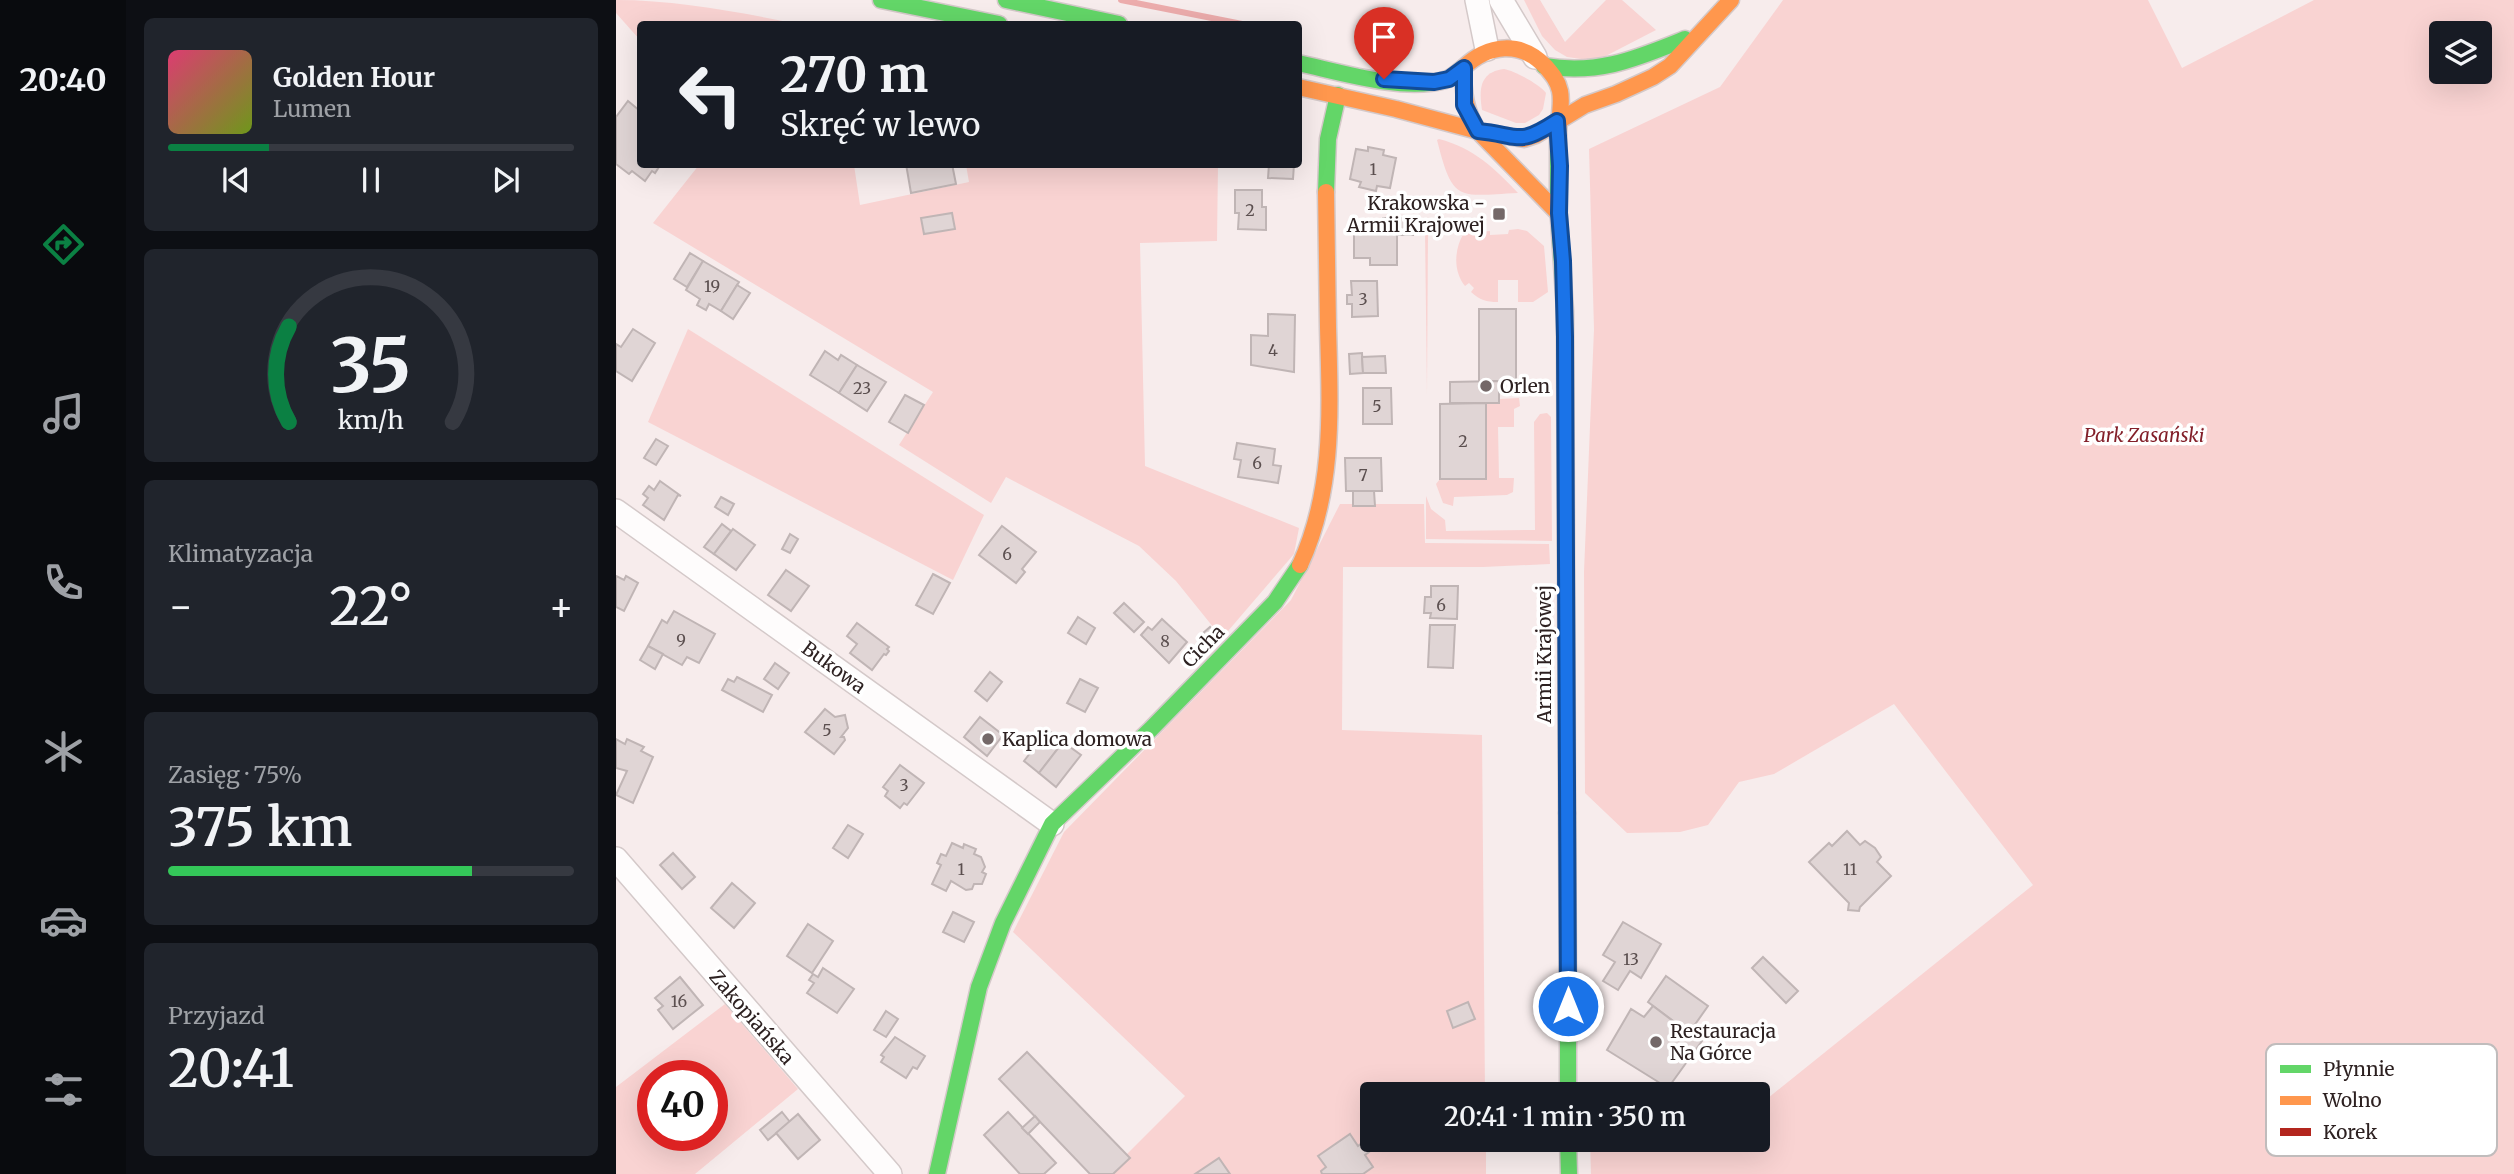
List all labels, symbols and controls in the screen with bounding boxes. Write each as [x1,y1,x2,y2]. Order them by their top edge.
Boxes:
pin [1354,7,1414,79]
icon: arrive [1365,18,1403,56]
map controls [2429,21,2492,84]
button: layers [2429,21,2492,84]
text: 270 m [780,44,928,105]
icon: left [665,49,756,140]
text: 20:40 [19,60,107,100]
text: Golden Hour [273,61,435,94]
text: Lumen [273,94,351,123]
text: Skręć w lewo [780,105,980,145]
house number: 1 [1369,159,1377,179]
icon: previous [217,161,255,199]
icon: pause [352,161,390,199]
icon: next [487,161,525,199]
place label: Krakowska - Armii Krajowej [1346,191,1485,237]
house number: 2 [1245,200,1255,220]
marker: Krakowska - Armii Krajowej [1491,206,1507,222]
icon: directions [39,220,88,269]
house number: 19 [704,276,720,296]
house number: 3 [1358,289,1368,309]
text: 35 [331,320,411,412]
house number: 4 [1268,340,1278,360]
place label: Orlen [1500,374,1551,398]
house number: 23 [853,378,871,398]
marker: Orlen [1478,378,1494,394]
icon: music [39,389,88,438]
house number: 5 [1372,396,1382,416]
text: km/h [338,404,404,436]
park label: Park Zasański [2084,423,2204,447]
house number: 2 [1458,431,1468,451]
house number: 6 [1252,453,1262,473]
house number: 7 [1358,465,1368,485]
text: Klimatyzacja [168,539,313,568]
house number: 6 [1002,544,1012,564]
icon: phone [39,558,88,607]
text: 22° [329,574,413,639]
text: − [168,583,193,630]
text: + [549,583,574,630]
street label: Armii Krajowej [1532,585,1556,724]
house number: 6 [1436,595,1446,615]
street label: Cicha [1177,620,1229,672]
house number: 9 [676,630,686,650]
house number: 8 [1160,631,1170,651]
street label: Bukowa [797,636,871,698]
house number: 5 [822,720,832,740]
icon: climate [39,727,88,776]
place label: Kaplica domowa [1002,727,1152,751]
marker: Kaplica domowa [980,731,996,747]
text: Zasięg · 75% [168,760,302,789]
house number: 3 [899,775,909,795]
text: 375 km [168,795,352,860]
house number: 1 [957,859,965,879]
house number: 11 [1843,859,1857,879]
icon: car [39,896,88,945]
house number: 13 [1623,949,1639,969]
street label: Zakopiańska [704,965,800,1069]
position arrow [1531,969,1605,1043]
house number: 16 [671,991,687,1011]
text: Przyjazd [168,1001,265,1030]
place label: Restauracja Na Górce [1670,1019,1776,1065]
marker: Restauracja Na Górce [1648,1034,1664,1050]
text: 20:41 [168,1036,294,1101]
legend [2266,1044,2497,1156]
text: Płynnie [2323,1057,2395,1081]
speed limit sign: 40 [637,1060,728,1151]
icon: filters [39,1065,88,1114]
text: Wolno [2322,1088,2382,1112]
text: 20:41 · 1 min · 350 m [1444,1100,1686,1133]
text: Korek [2323,1120,2377,1144]

